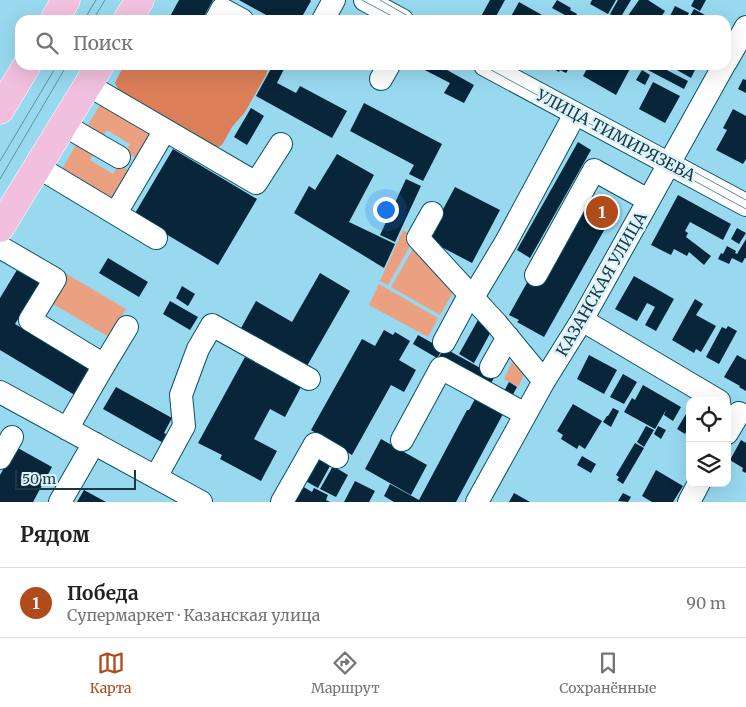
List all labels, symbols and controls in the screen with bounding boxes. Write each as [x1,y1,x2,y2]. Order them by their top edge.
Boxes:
search box [15,15,731,70]
icon: search [33,29,61,57]
text: Поиск [73,31,133,55]
street label: УЛИЦА ТИМИРЯЗЕВА [532,84,700,186]
pin: 1 [586,193,618,231]
your location [373,197,399,223]
street label: КАЗАНСКАЯ УЛИЦА [552,208,651,360]
map controls [686,397,731,487]
button: locate [686,397,731,442]
button: layers [686,442,731,487]
scale bar [15,467,136,490]
text: 50 m [22,470,56,488]
text: Рядом [20,521,90,548]
text: Победа [67,581,139,605]
text: 1 [32,593,40,613]
text: 90 m [686,593,726,613]
text: Супермаркет · Казанская улица [67,605,320,625]
tab: Карта [90,649,131,697]
tab: Маршрут [311,649,380,697]
tab: Сохранённые [559,649,656,697]

